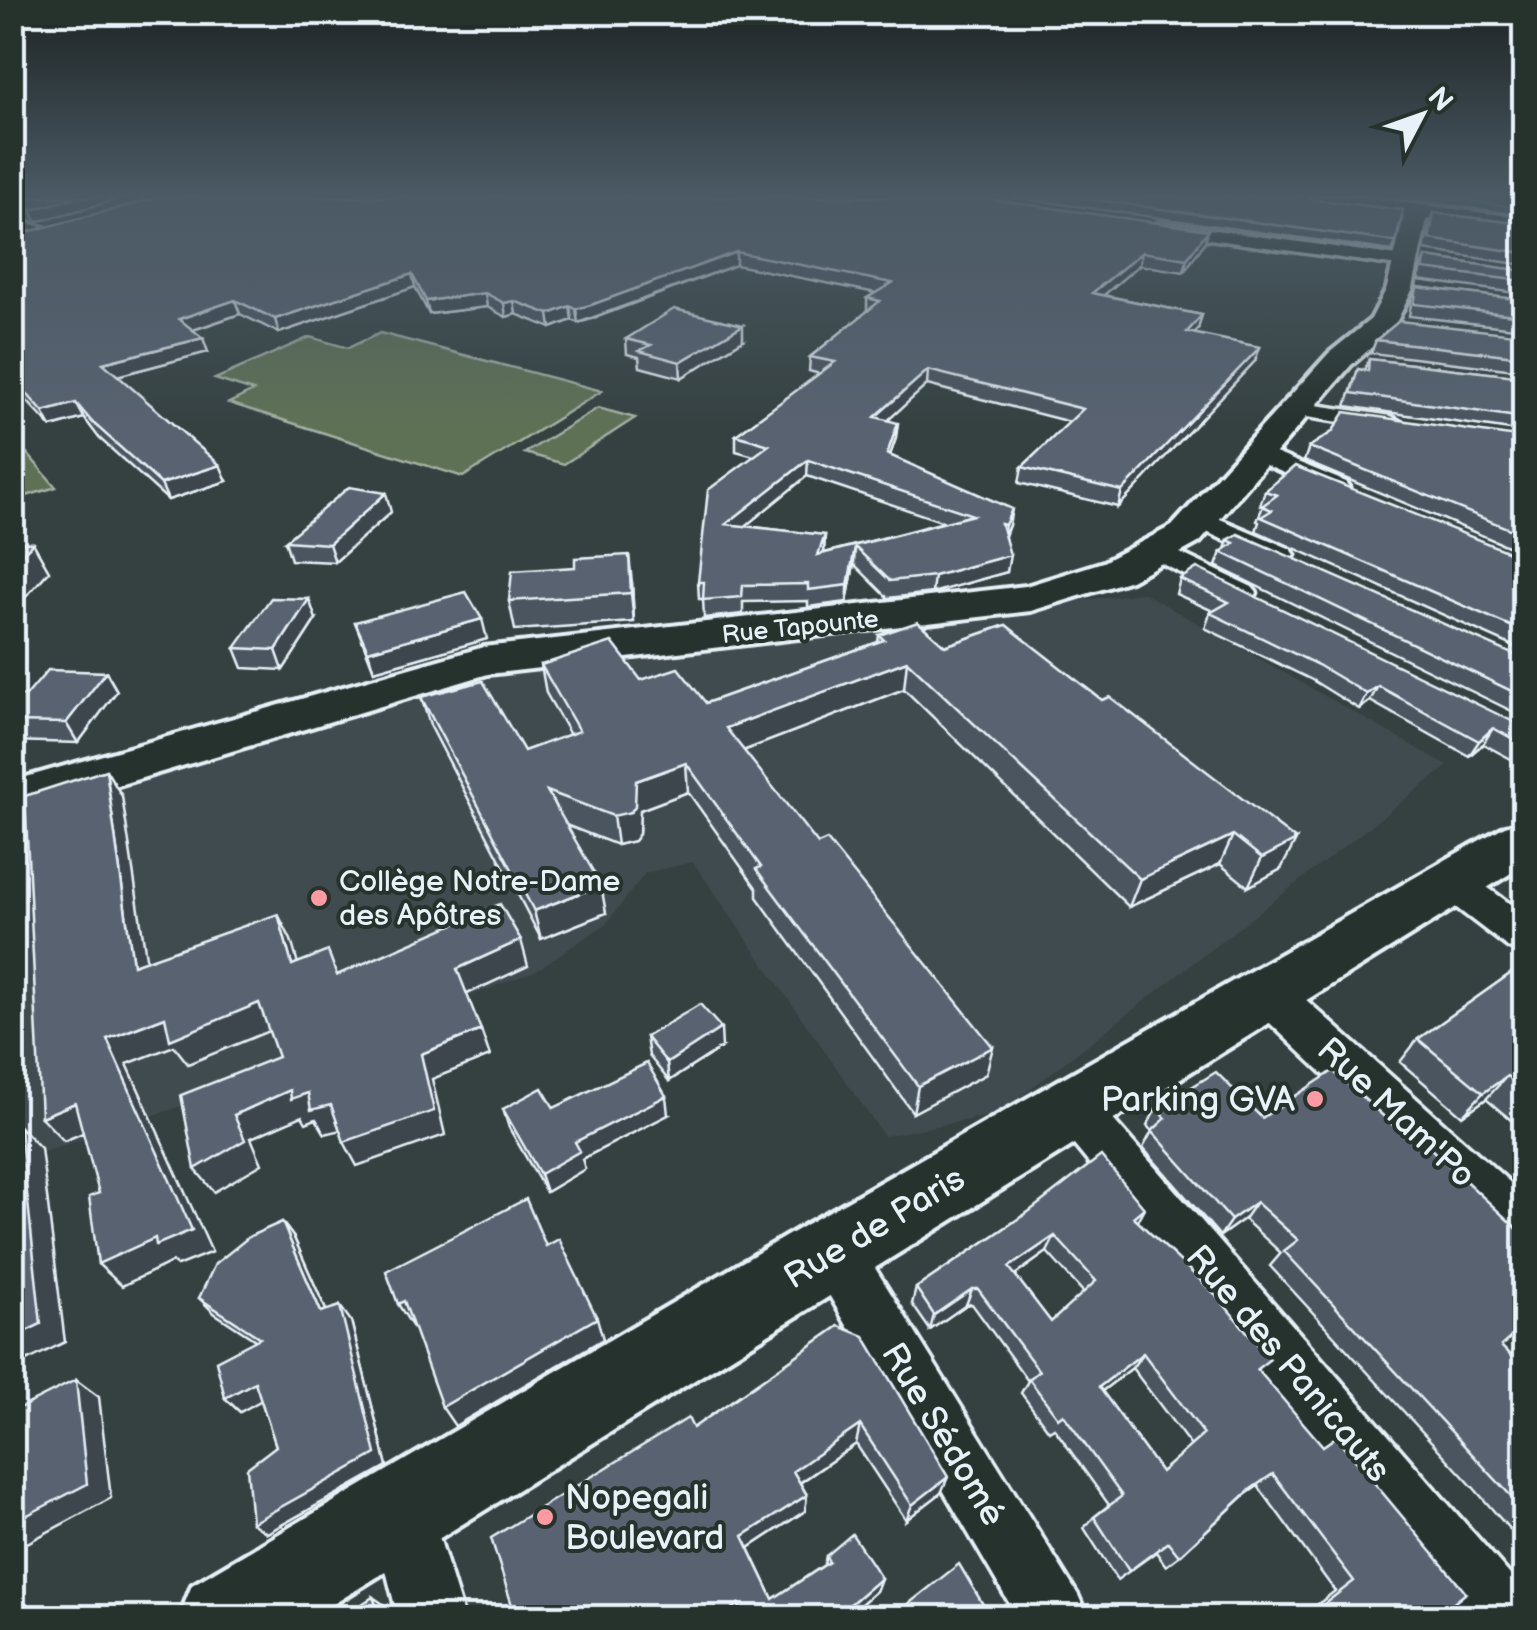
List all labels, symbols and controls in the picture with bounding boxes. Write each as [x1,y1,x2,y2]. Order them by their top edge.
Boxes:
north arrow [1372,65,1472,165]
text: N [1420,81,1459,118]
street label: Rue Tapounte [720,604,880,651]
place label: Collège Notre-Dame des Apôtres [339,864,620,934]
marker: Collège Notre-Dame des Apôtres [308,887,330,909]
street label: Rue Mam'Po [1308,1029,1484,1197]
place label: Parking GVA [1101,1079,1296,1122]
marker: Parking GVA [1304,1088,1326,1110]
street label: Rue de Paris [777,1157,973,1299]
street label: Rue des Panicauts [1176,1237,1400,1491]
street label: Rue Sédomé [871,1335,1014,1534]
place label: Nopegali Boulevard [565,1477,724,1560]
marker: Nopegali Boulevard [534,1506,556,1528]

